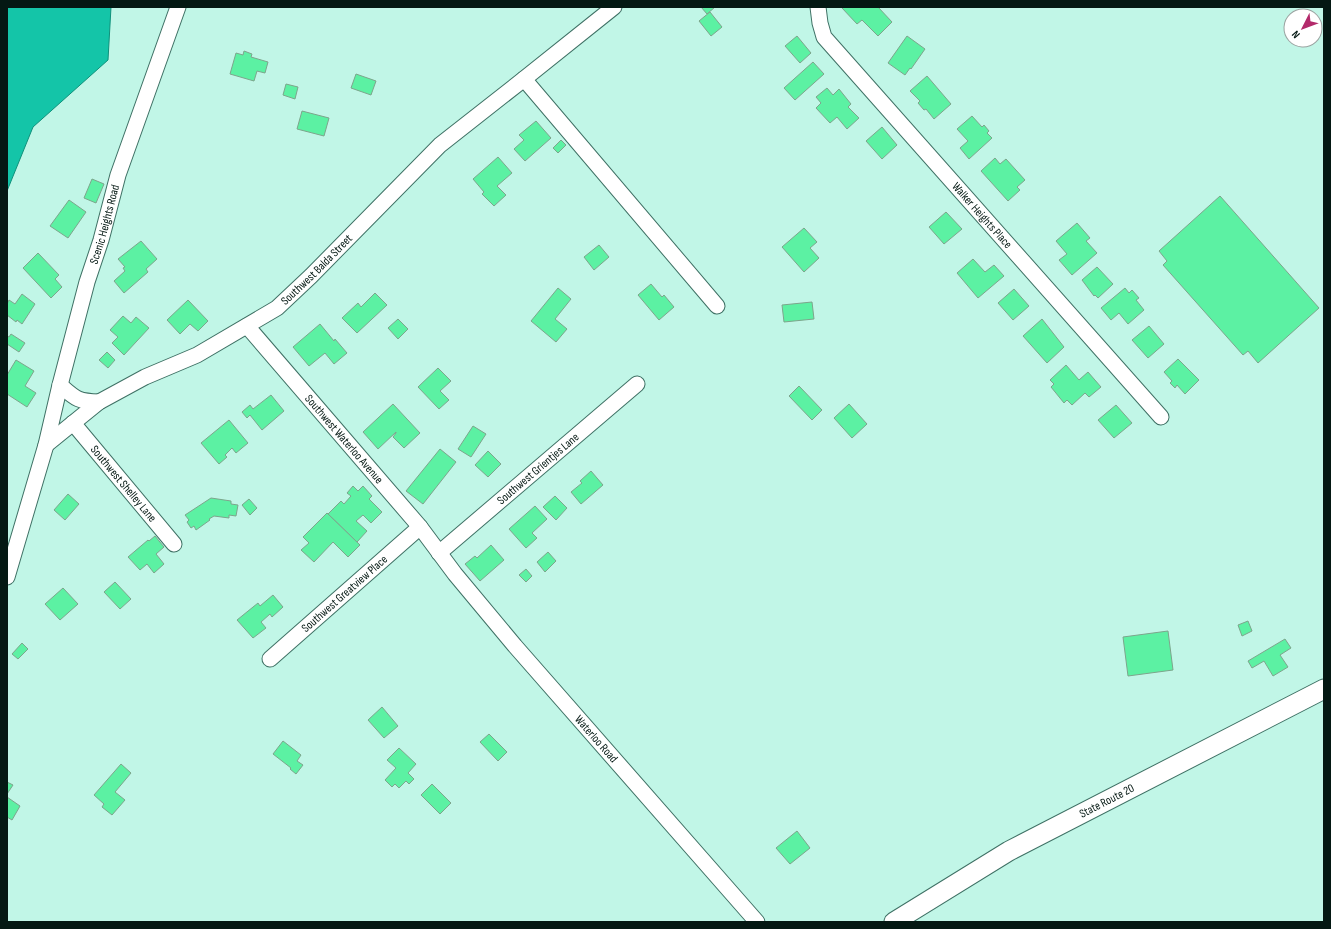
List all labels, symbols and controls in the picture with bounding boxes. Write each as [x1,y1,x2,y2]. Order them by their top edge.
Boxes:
north arrow [1283,8,1323,48]
text: N [1289,28,1303,41]
street label: Walker Heights Place [949,179,1016,252]
street label: Scenic Heights Road [86,183,123,266]
street label: Southwest Balda Street [278,231,356,308]
street label: Southwest Waterloo Avenue [302,391,387,487]
street label: Southwest Grientjes Lane [494,429,582,508]
street label: Southwest Shelley Lane [87,442,160,525]
street label: Southwest Greatview Place [298,552,391,635]
street label: Waterloo Road [572,712,621,766]
street label: State Route 20 [1077,780,1137,821]

